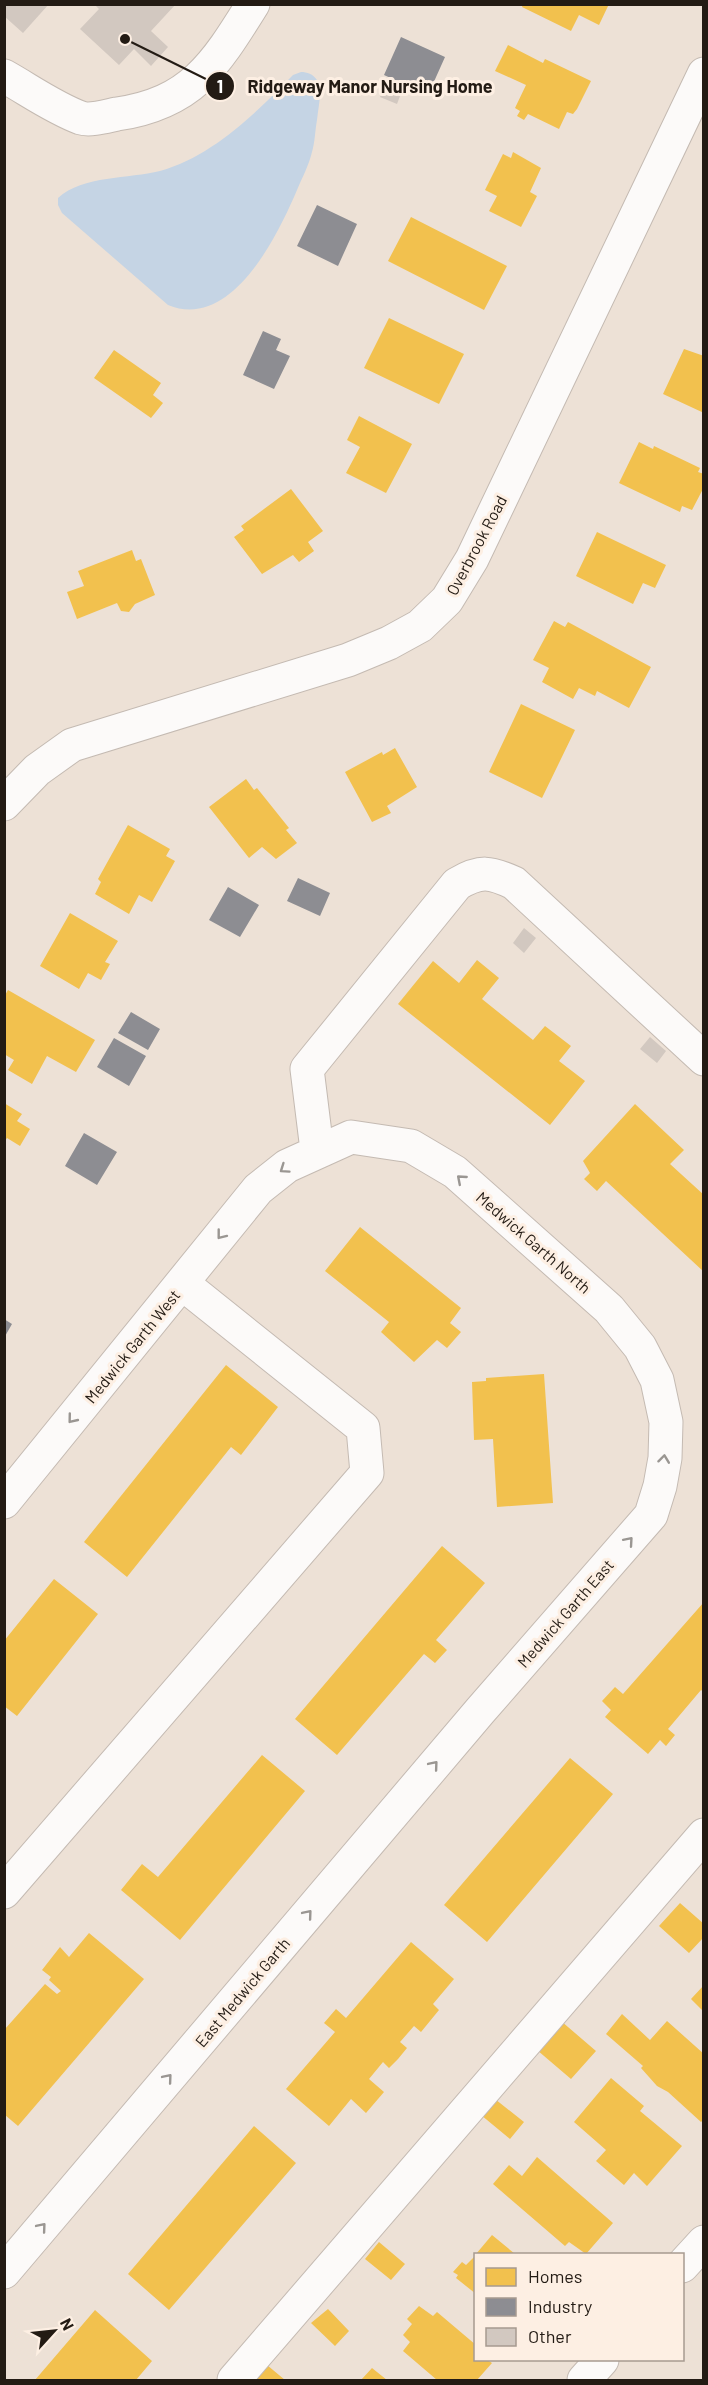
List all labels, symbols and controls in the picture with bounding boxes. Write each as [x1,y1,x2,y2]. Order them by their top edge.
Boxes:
callout: Ridgeway Manor Nursing Home [205,68,504,104]
text: 1 [217,75,223,97]
text: Ridgeway Manor Nursing Home [247,75,493,97]
street label: Overbrook Road [442,492,510,598]
one-way arrow [280,1162,291,1173]
one-way arrow [457,1175,468,1186]
street label: Medwick Garth North [473,1187,595,1297]
one-way arrow [218,1228,229,1239]
street label: Medwick Garth West [80,1285,184,1407]
one-way arrow [68,1412,79,1423]
one-way arrow [657,1454,670,1463]
one-way arrow [622,1537,633,1547]
street label: Medwick Garth East [513,1555,617,1671]
one-way arrow [427,1761,438,1772]
one-way arrow [301,1910,312,1921]
street label: East Medwick Garth [191,1933,293,2051]
one-way arrow [161,2074,172,2085]
one-way arrow [35,2223,46,2234]
legend [474,2253,684,2361]
text: Homes [528,2265,582,2287]
text: Industry [528,2295,592,2317]
north arrow [24,2301,84,2361]
text: N [57,2315,79,2333]
text: Other [528,2325,572,2347]

